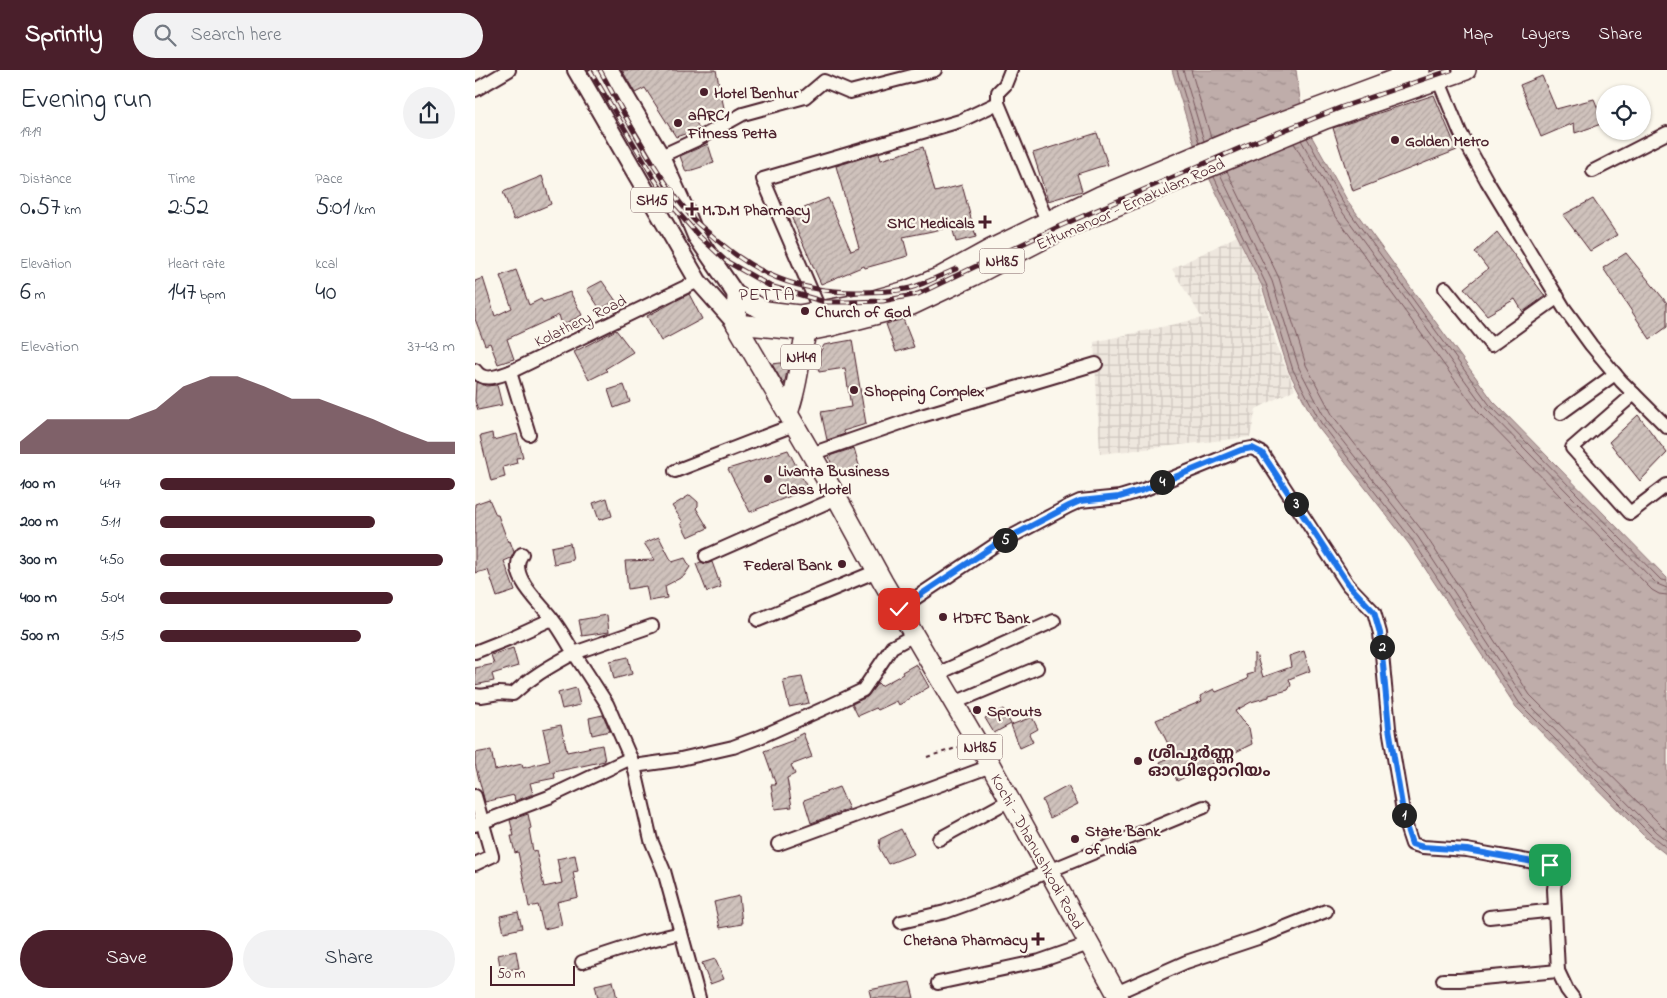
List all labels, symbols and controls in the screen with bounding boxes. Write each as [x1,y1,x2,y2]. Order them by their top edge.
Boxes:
search box [133,13,483,58]
text: Sprintly [25,18,103,53]
icon: search [151,21,179,49]
text: Search here [191,22,282,49]
text: Map [1463,22,1493,48]
text: Layers [1521,22,1571,48]
text: Share [1599,22,1642,48]
text: Evening run [20,80,152,121]
place label: Hotel Benhur [714,82,799,106]
map controls [1596,85,1651,140]
button: locate [1596,85,1651,140]
marker: Hotel Benhur [698,86,710,98]
button: share [403,87,455,139]
place label: aARC1 Fitness Petta [687,104,777,146]
marker: aARC1 Fitness Petta [672,117,684,129]
text: 19:19 [20,120,41,144]
place label: Golden Metro [1405,130,1489,154]
marker: Golden Metro [1389,134,1401,146]
street label: Ettumanoor - Ernakulam Road [1033,152,1229,257]
text: Distance [20,169,72,190]
text: Time [168,169,195,190]
text: Pace [315,169,343,190]
road number: SH15 [631,188,673,212]
text: 0.57 [20,190,61,226]
text: 2:52 [168,190,209,226]
text: 5:01 [315,190,351,226]
place label: M.D.M Pharmacy [702,199,810,224]
text: km [61,200,81,221]
text: /km [351,200,375,221]
marker: M.D.M Pharmacy [686,203,698,215]
place label: SMC Medicals [887,212,975,236]
marker: SMC Medicals [979,216,991,228]
road number: NH85 [979,248,1025,274]
text: Elevation [20,254,71,275]
text: Heart rate [168,254,225,275]
text: kcal [315,254,338,275]
text: 6 [20,275,31,311]
text: 147 [168,275,196,311]
text: 40 [315,275,336,311]
district label: PETTA [739,283,795,309]
text: m [31,285,45,306]
text: bpm [196,285,226,306]
street label: Kolathery Road [531,289,631,354]
place label: Church of God [815,301,911,325]
marker: Church of God [799,305,811,317]
text: Elevation [20,335,79,359]
text: 37–43 m [408,335,455,359]
road number: NH49 [781,344,821,370]
place label: Shopping Complex [864,380,984,405]
marker: Shopping Complex [848,384,860,396]
place label: Livanta Business Class Hotel [778,460,890,502]
pin: 4 [1149,470,1175,494]
text: 100 m [20,472,55,496]
text: 4:47 [100,472,121,496]
text: 4 [1160,472,1165,493]
marker: Livanta Business Class Hotel [762,473,774,485]
pin: 3 [1283,492,1309,516]
text: 3 [1294,494,1299,515]
text: 200 m [20,510,58,534]
text: 5:11 [100,510,121,534]
pin: 5 [993,528,1017,552]
text: 5 [1001,530,1010,551]
text: 300 m [20,548,57,572]
text: 4:50 [100,548,124,572]
place label: Federal Bank [743,554,833,578]
marker: Federal Bank [836,558,848,570]
text: 400 m [20,586,57,610]
text: 5:04 [100,586,124,610]
pin [878,588,920,630]
icon: check [885,595,913,623]
place label: HDFC Bank [953,607,1031,631]
marker: HDFC Bank [937,611,949,623]
text: 500 m [20,624,59,648]
text: 5:15 [100,624,125,648]
pin: 2 [1369,634,1395,660]
text: 2 [1379,637,1386,658]
place label: Sprouts [987,700,1042,724]
marker: Sprouts [971,704,983,716]
road number: NH85 [957,734,1003,760]
place label: ശ്രീപൂർണ്ണ ഓഡിറ്റോറിയം [1148,742,1270,784]
marker: ശ്രീപൂർണ്ണ ഓഡിറ്റോറിയം [1132,755,1144,767]
street label: Kochi - Dhanushkodi Road [983,770,1089,934]
pin: 1 [1391,802,1417,828]
text: 1 [1402,805,1407,826]
place label: State Bank of India [1085,820,1161,862]
marker: State Bank of India [1069,833,1081,845]
pin [1529,844,1571,886]
icon: arrive [1536,851,1564,879]
place label: Chetana Pharmacy [903,929,1028,954]
button: Save [20,930,233,988]
button: Share [243,930,455,988]
marker: Chetana Pharmacy [1032,933,1044,945]
scale bar [490,963,575,986]
text: 50 m [497,964,525,985]

